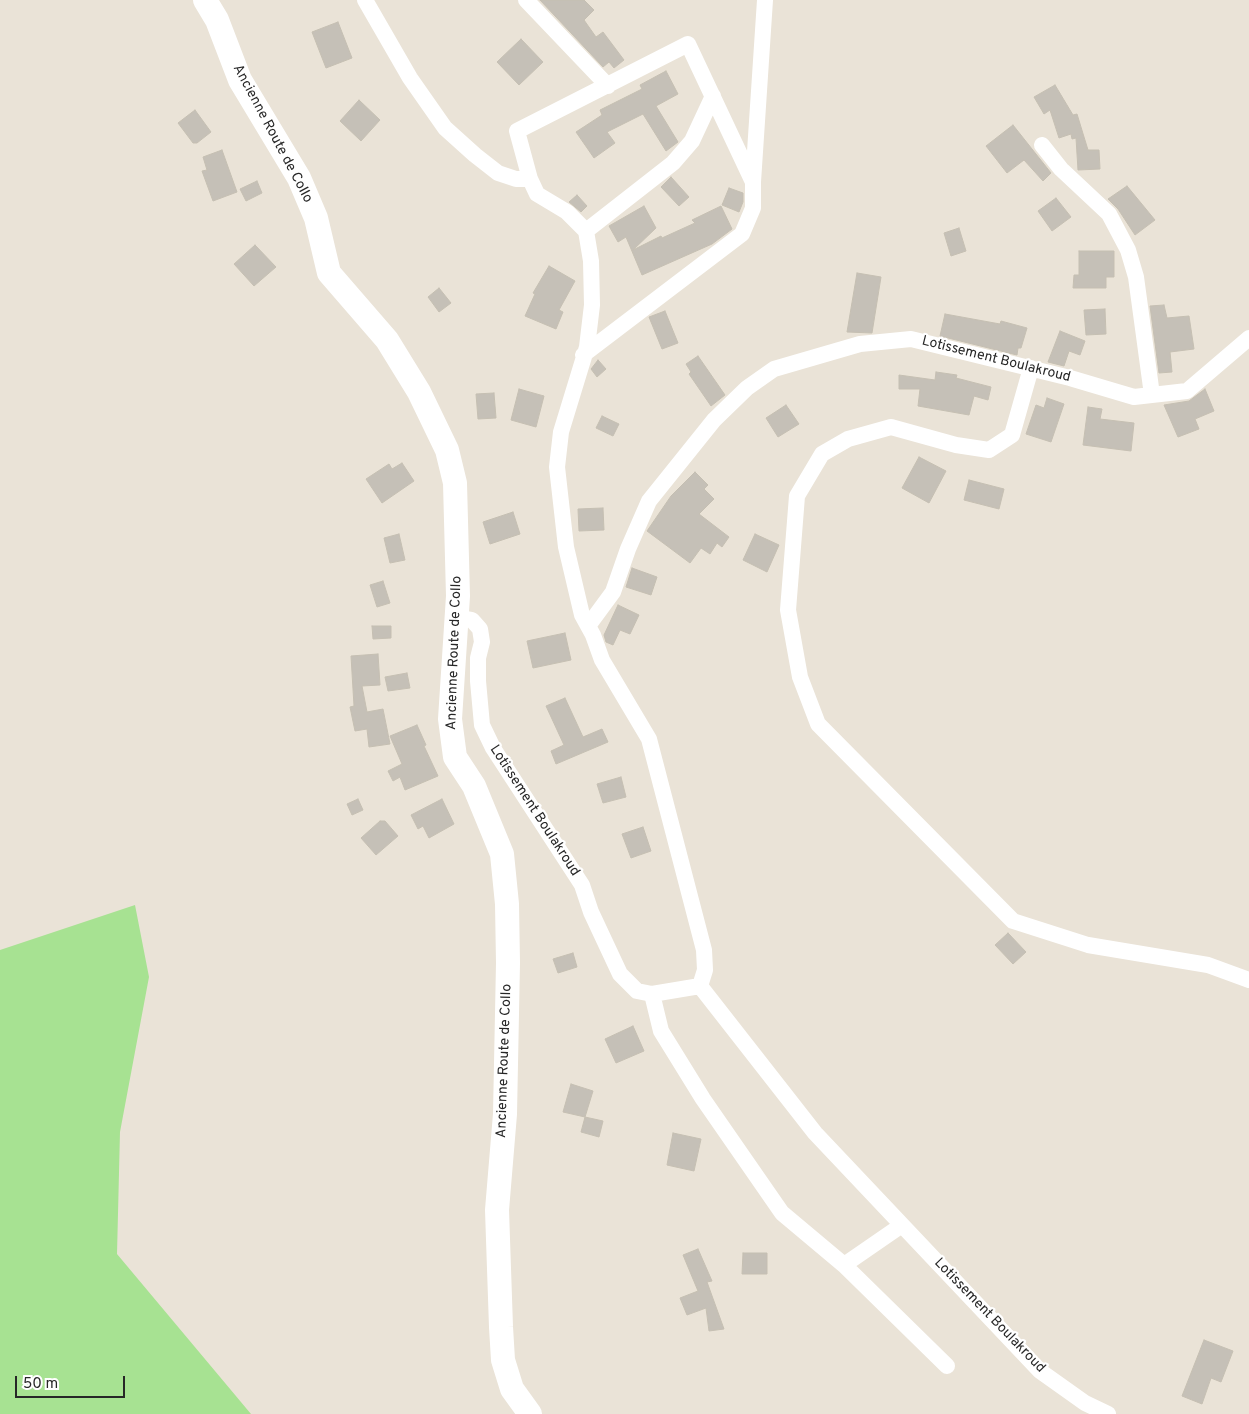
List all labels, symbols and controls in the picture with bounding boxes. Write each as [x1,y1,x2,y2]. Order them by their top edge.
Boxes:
street label: Ancienne Route de Collo [228,62,316,206]
street label: Lotissement Boulakroud [920,333,1072,387]
street label: Ancienne Route de Collo [444,576,466,730]
street label: Lotissement Boulakroud [485,742,583,880]
street label: Ancienne Route de Collo [494,984,516,1138]
street label: Lotissement Boulakroud [930,1255,1048,1377]
scale bar [18,1366,128,1398]
text: 50 m [23,1375,58,1394]

